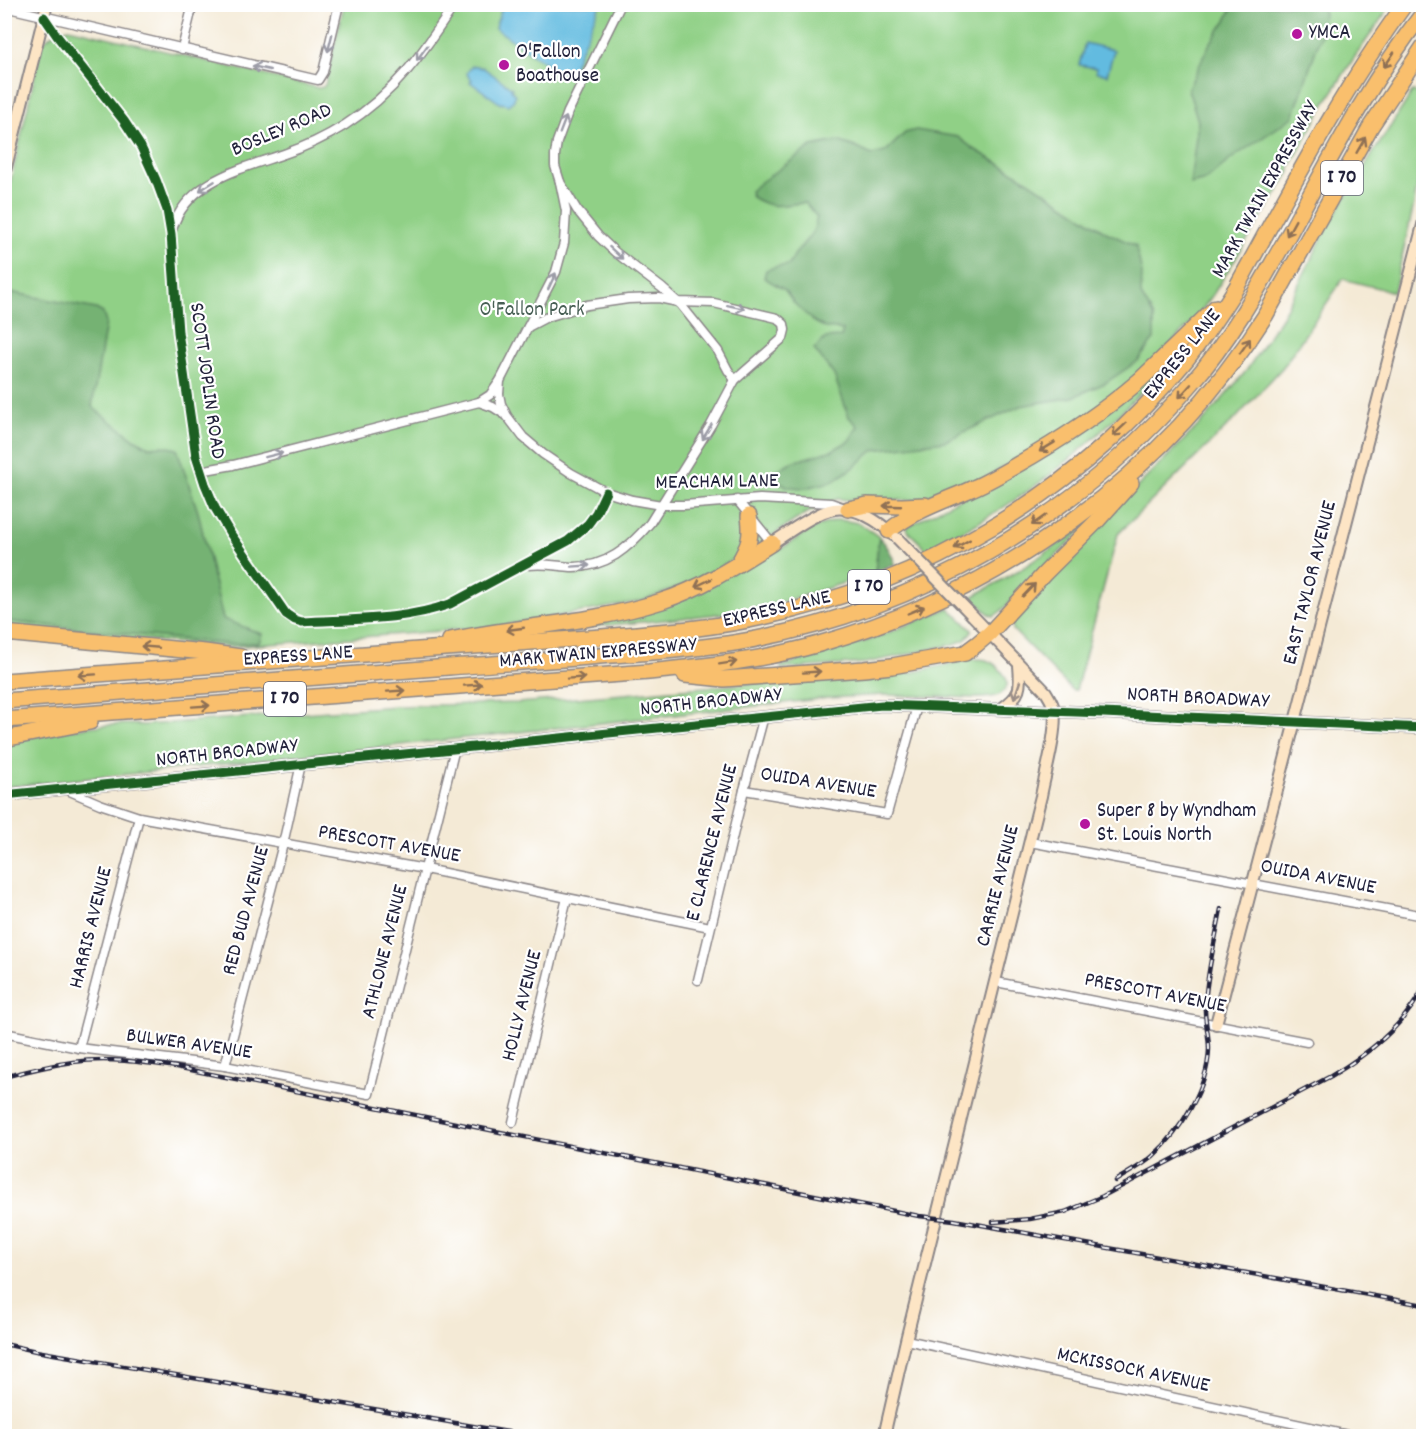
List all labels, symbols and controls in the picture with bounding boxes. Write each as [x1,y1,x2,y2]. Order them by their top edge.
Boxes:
place label: YMCA [1309,19,1351,49]
marker: YMCA [1290,27,1304,41]
one-way arrow [323,33,335,52]
place label: O'Fallon Boathouse [516,38,599,92]
one-way arrow [416,44,428,60]
one-way arrow [1383,51,1395,68]
marker: O'Fallon Boathouse [497,58,511,72]
one-way arrow [252,61,271,73]
street label: MARK TWAIN EXPRESSWAY [1205,95,1328,284]
street label: BOSLEY ROAD [227,96,337,166]
one-way arrow [559,117,570,135]
one-way arrow [1355,136,1367,153]
road number: I 70 [1321,161,1363,195]
one-way arrow [199,181,216,193]
one-way arrow [1285,219,1296,237]
one-way arrow [608,246,623,260]
one-way arrow [546,272,558,290]
park label: O'Fallon Park [479,296,585,326]
street label: SCOTT JOPLIN ROAD [180,301,232,461]
one-way arrow [726,302,745,314]
street label: EXPRESS LANE [1137,303,1229,407]
one-way arrow [1239,339,1251,355]
one-way arrow [1178,383,1192,398]
one-way arrow [701,423,713,440]
one-way arrow [1112,423,1127,437]
one-way arrow [1039,441,1056,453]
one-way arrow [264,448,283,460]
street label: MEACHAM LANE [655,467,779,499]
street label: EAST TAYLOR AVENUE [1276,498,1346,668]
one-way arrow [883,500,903,511]
one-way arrow [1031,514,1048,526]
one-way arrow [954,538,971,550]
one-way arrow [571,560,591,571]
road number: I 70 [848,570,890,604]
one-way arrow [695,578,713,590]
one-way arrow [1022,582,1036,597]
street label: EXPRESS LANE [720,583,834,637]
one-way arrow [906,604,924,615]
one-way arrow [505,624,525,635]
street label: MARK TWAIN EXPRESSWAY [498,630,699,678]
street label: EXPRESS LANE [242,638,354,676]
one-way arrow [140,642,160,653]
one-way arrow [718,657,738,668]
one-way arrow [802,667,822,678]
one-way arrow [77,670,97,681]
one-way arrow [566,672,586,683]
one-way arrow [462,680,482,691]
street label: NORTH BROADWAY [1126,680,1271,718]
street label: NORTH BROADWAY [639,681,785,725]
one-way arrow [1010,681,1021,699]
road number: I 70 [264,682,306,716]
one-way arrow [385,685,405,696]
one-way arrow [191,700,211,711]
street label: NORTH BROADWAY [155,732,301,776]
street label: OUIDA AVENUE [758,760,879,808]
street label: E CLARENCE AVENUE [679,761,747,925]
place label: Super 8 by Wyndham St. Louis North [1097,797,1256,851]
marker: Super 8 by Wyndham St. Louis North [1078,817,1092,831]
street label: PRESCOTT AVENUE [316,818,463,872]
street label: CARRIE AVENUE [969,822,1029,950]
street label: RED BUD AVENUE [215,843,279,979]
street label: OUIDA AVENUE [1258,852,1379,904]
street label: HARRIS AVENUE [62,864,122,992]
street label: ATHLONE AVENUE [355,881,417,1022]
street label: HOLLY AVENUE [495,947,551,1065]
street label: PRESCOTT AVENUE [1082,966,1229,1023]
street label: BULWER AVENUE [124,1021,254,1069]
street label: MCKISSOCK AVENUE [1054,1340,1213,1402]

